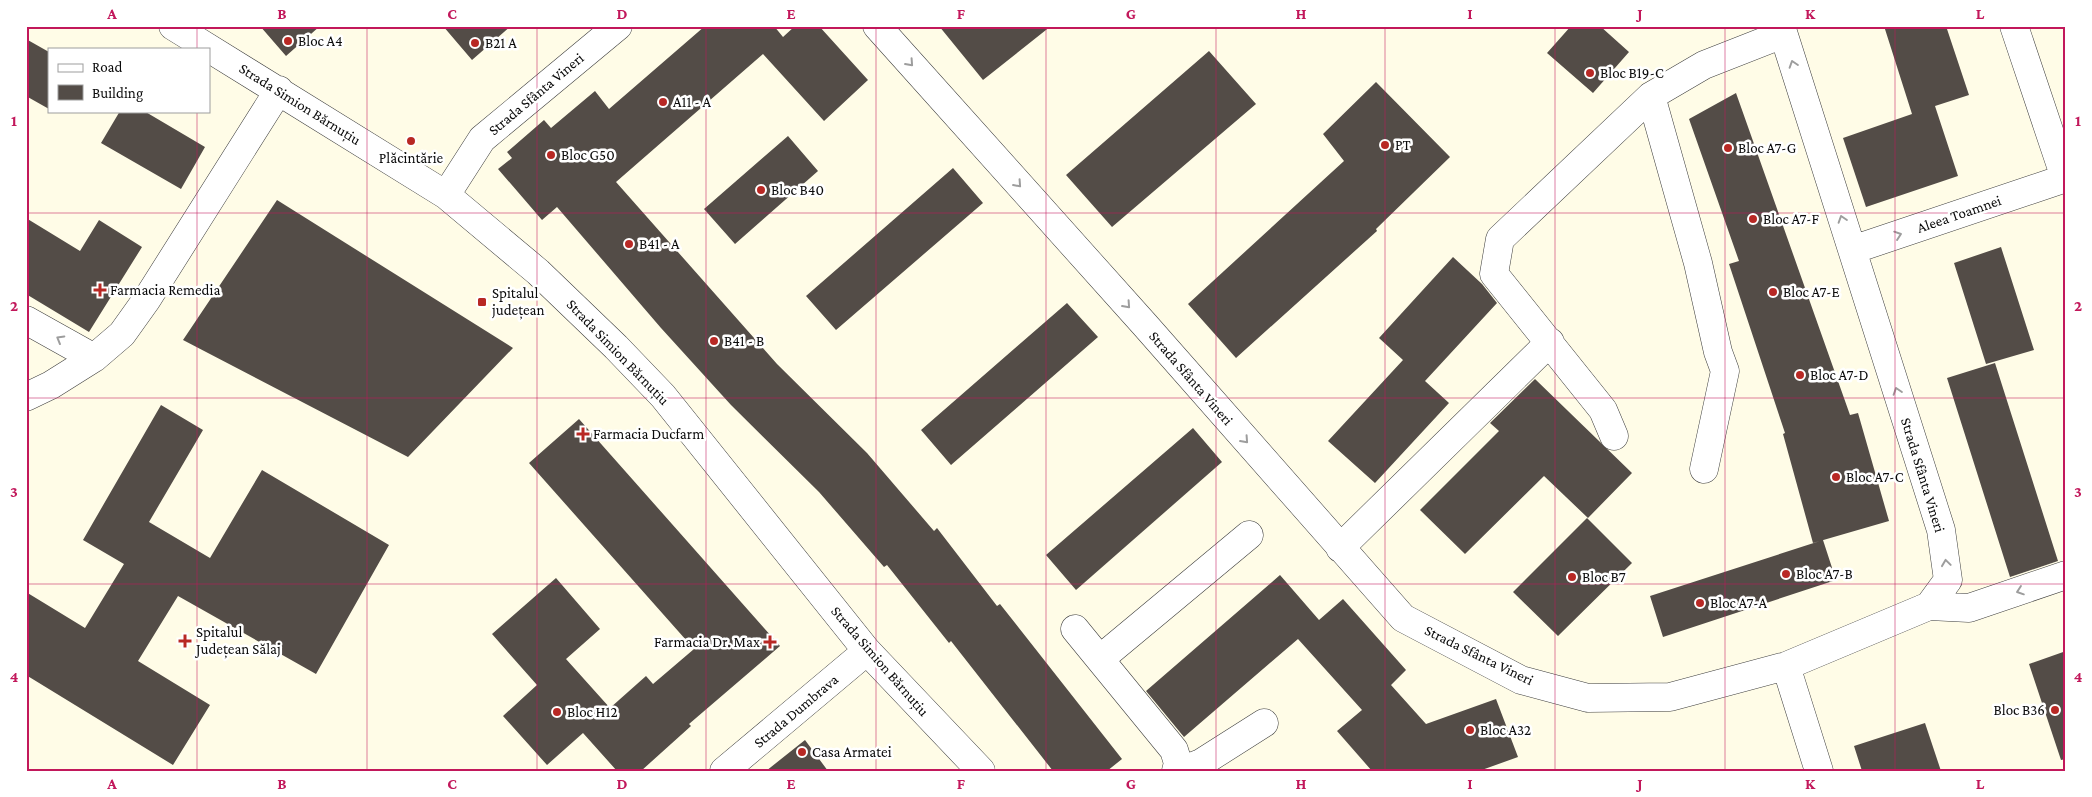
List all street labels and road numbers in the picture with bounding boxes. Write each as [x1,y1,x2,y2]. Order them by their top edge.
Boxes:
street label: Strada Sfânta Vineri [485,50,587,138]
street label: Strada Simion Bărnuțiu [235,60,364,150]
street label: Aleea Toamnei [1915,192,2003,236]
street label: Strada Simion Bărnuțiu [562,296,672,409]
street label: Strada Sfânta Vineri [1146,328,1236,428]
street label: Strada Sfânta Vineri [1898,416,1948,534]
street label: Strada Simion Bărnuțiu [826,603,932,720]
street label: Strada Sfânta Vineri [1422,622,1536,688]
street label: Strada Dumbrava [751,671,841,751]

